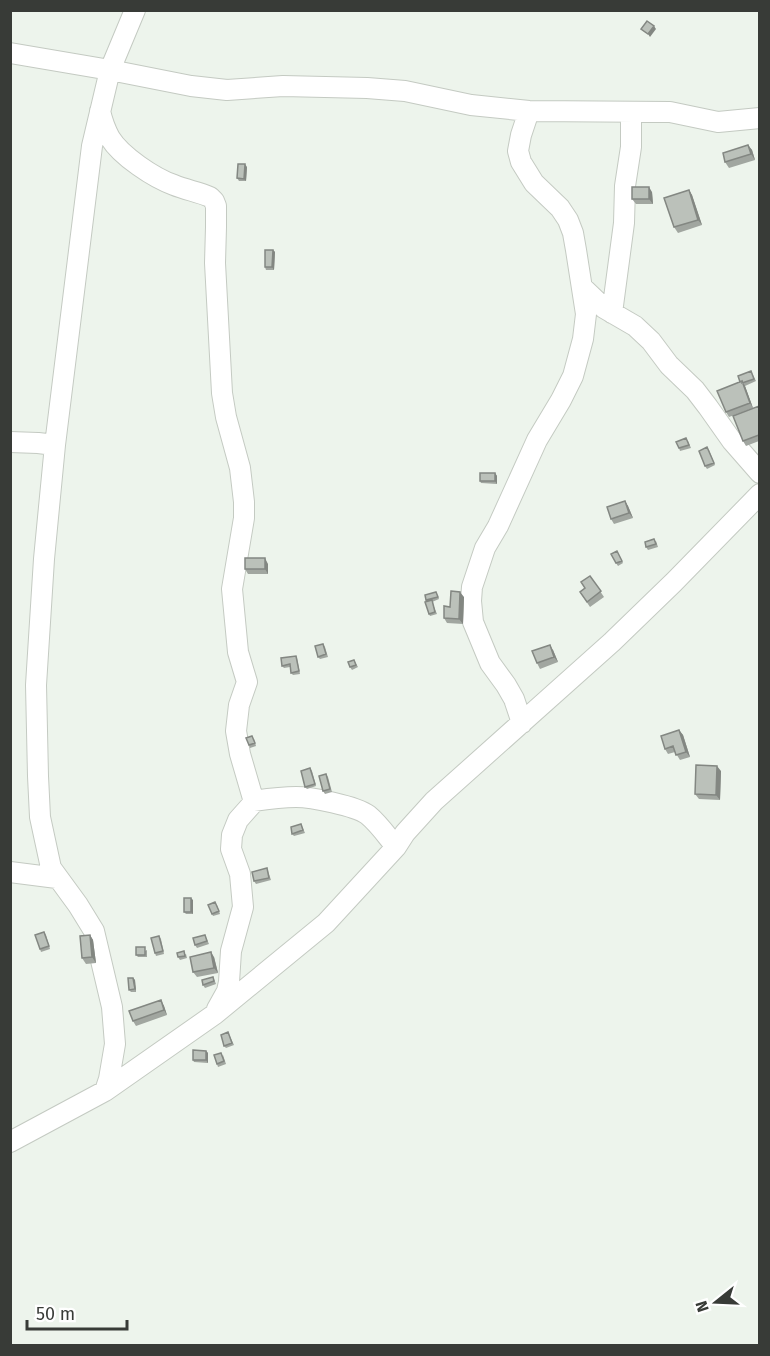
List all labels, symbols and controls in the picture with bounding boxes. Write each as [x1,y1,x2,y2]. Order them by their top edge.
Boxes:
north arrow [686,1272,746,1332]
scale bar [27,1293,128,1331]
text: N [692,1299,713,1314]
text: 50 m [36,1303,75,1325]

